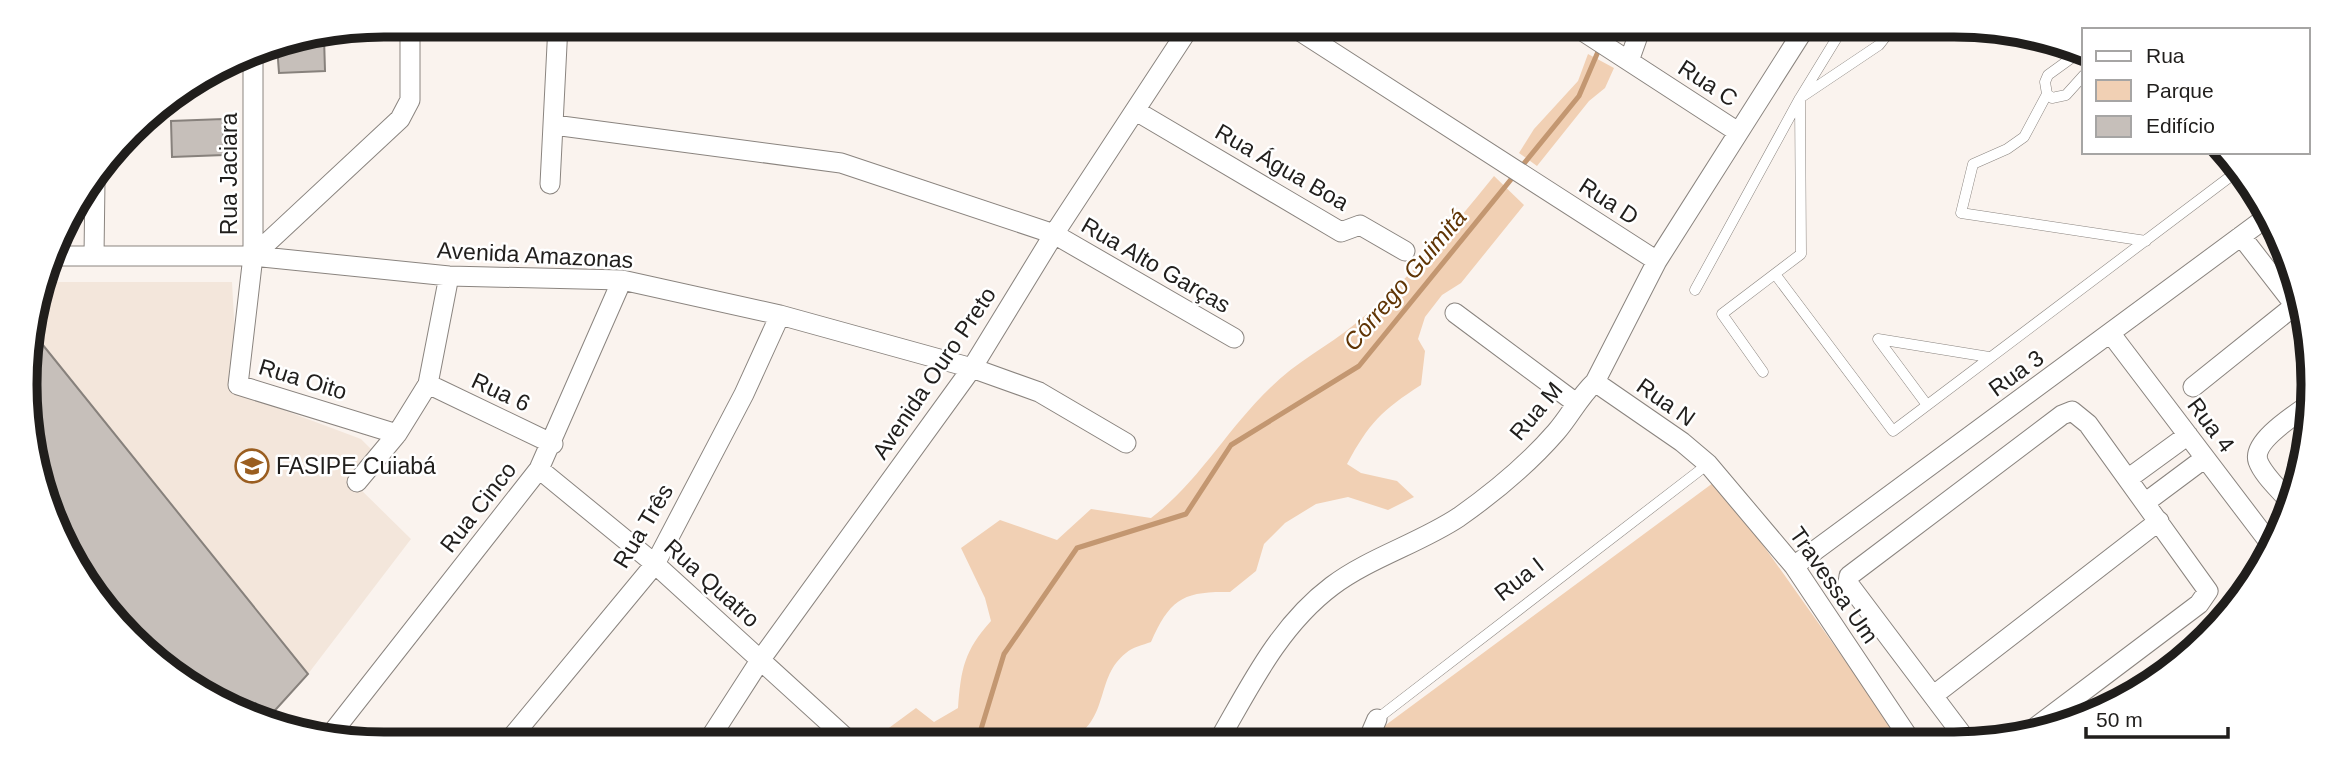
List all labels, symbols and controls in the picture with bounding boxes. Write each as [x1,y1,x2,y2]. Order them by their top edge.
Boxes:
legend [2082,28,2310,154]
text: Rua [2146,44,2185,67]
street label: Rua C [1674,54,1742,112]
text: Parque [2146,79,2214,102]
street label: Rua Jaciara [216,112,242,235]
text: Edifício [2146,114,2215,137]
street label: Rua Água Boa [1211,118,1353,216]
street label: Rua D [1575,172,1643,230]
water label: Córrego Guimitá [1338,204,1472,356]
street label: Rua Alto Garças [1077,212,1235,318]
street label: Avenida Amazonas [436,237,634,273]
street label: Avenida Ouro Preto [867,282,1001,464]
street label: Rua 3 [1984,344,2048,402]
street label: Rua Oito [256,353,350,405]
street label: Rua 6 [468,367,534,417]
street label: Rua N [1632,373,1700,431]
street label: Rua M [1504,377,1568,445]
street label: Rua 4 [2182,393,2240,457]
school or university icon: FASIPE Cuiabá [233,447,271,485]
place label: FASIPE Cuiabá [276,453,436,479]
street label: Rua Cinco [435,457,521,557]
street label: Rua Três [608,479,678,573]
street label: Travessa Um [1784,522,1884,648]
street label: Rua Quatro [659,534,765,632]
street label: Rua I [1489,552,1549,606]
scale bar [2086,696,2228,740]
text: 50 m [2096,708,2143,731]

